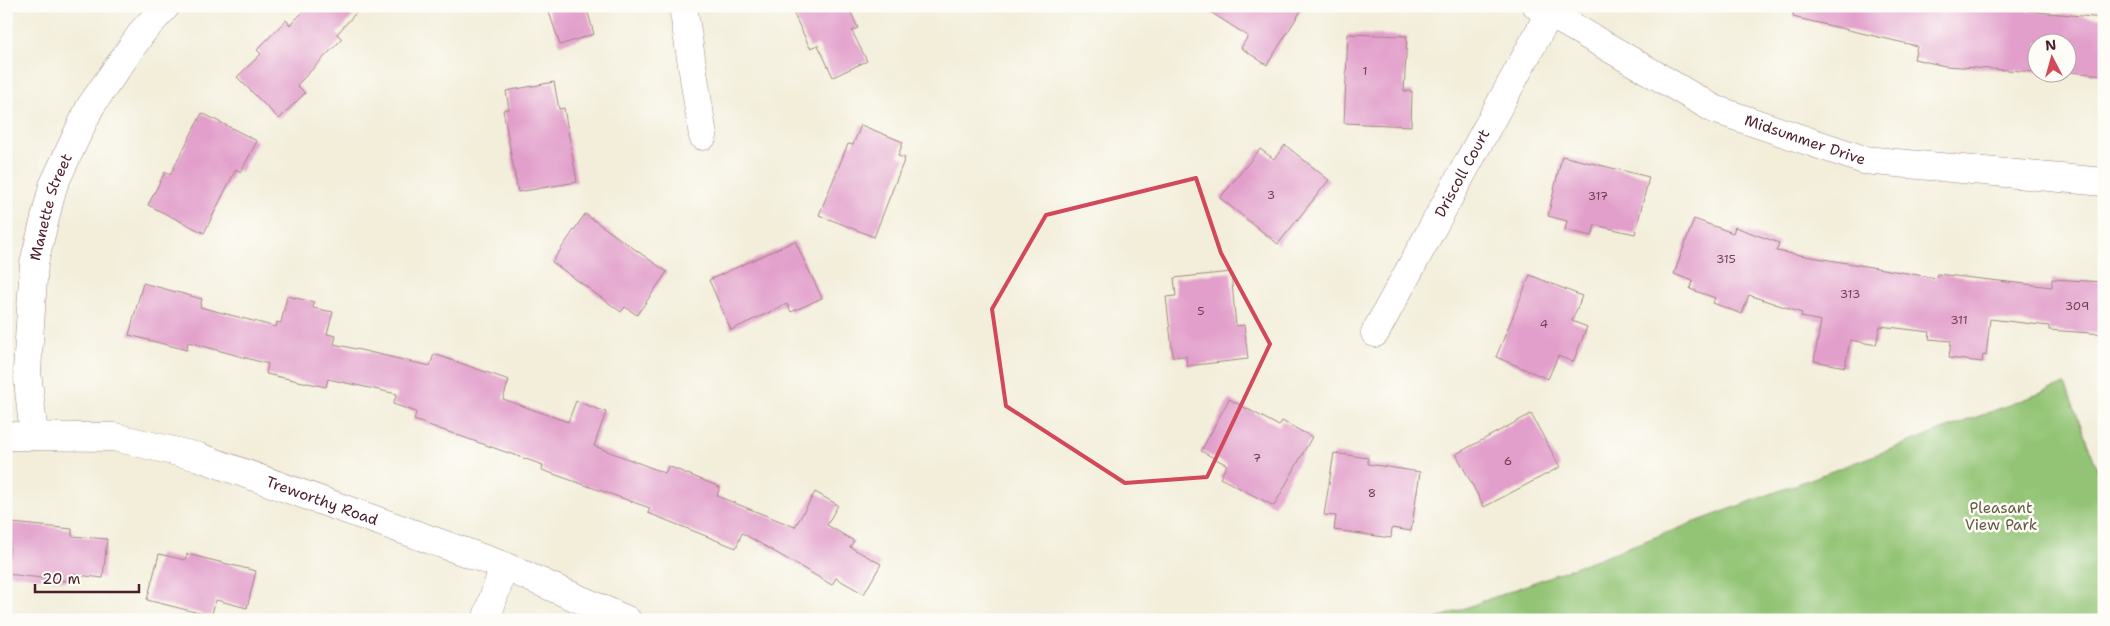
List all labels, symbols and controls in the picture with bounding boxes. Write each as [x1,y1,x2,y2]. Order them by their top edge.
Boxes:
north arrow [2028,32,2078,82]
text: N [2044,36,2057,55]
house number: 1 [1362,63,1368,79]
street label: Midsummer Drive [1742,110,1868,170]
street label: Driscoll Court [1430,126,1494,221]
street label: Manette Street [25,150,77,263]
house number: 3 [1267,187,1275,203]
house number: 317 [1588,188,1608,204]
house number: 315 [1716,251,1736,267]
house number: 313 [1840,286,1860,302]
house number: 309 [2065,298,2089,314]
house number: 5 [1197,303,1205,319]
house number: 311 [1950,312,1968,328]
house number: 4 [1540,316,1548,332]
house number: 7 [1253,450,1261,466]
house number: 6 [1504,453,1512,469]
street label: Treworthy Road [263,472,381,530]
house number: 8 [1368,485,1376,501]
park label: Pleasant View Park [1965,498,2037,535]
scale bar [35,561,139,593]
text: 20 m [42,569,81,589]

